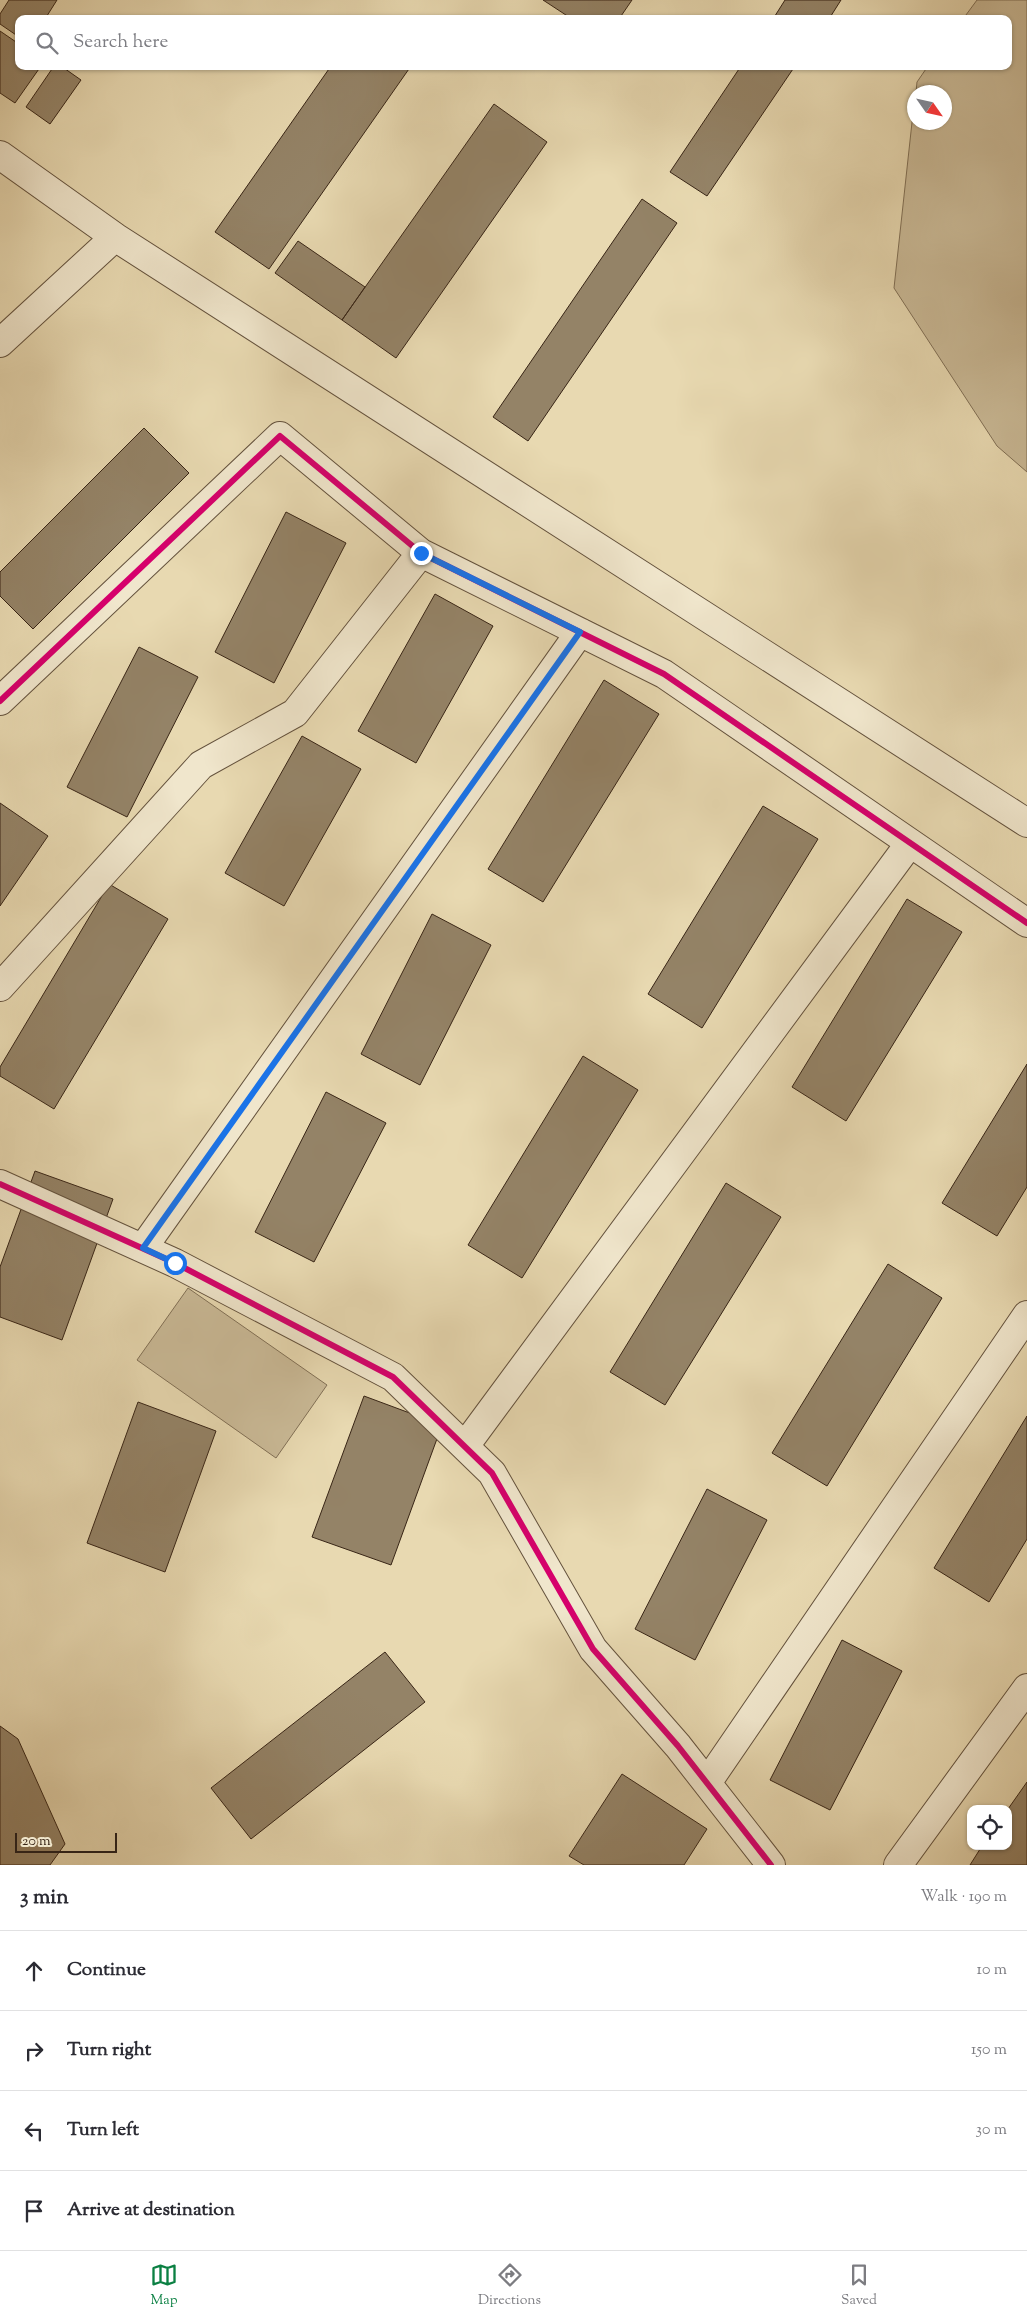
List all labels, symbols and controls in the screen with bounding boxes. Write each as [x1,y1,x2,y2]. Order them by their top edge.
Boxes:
search box [15,15,1012,70]
icon: search [33,29,61,57]
text: Search here [73,29,168,56]
north arrow [907,85,952,130]
route end [410,542,433,565]
route start [164,1252,187,1275]
map controls [967,1805,1012,1850]
button: locate [967,1805,1012,1850]
scale bar [15,1830,118,1853]
text: 20 m [22,1832,51,1852]
text: 3 min [20,1883,69,1913]
text: Walk · 190 m [920,1886,1007,1909]
icon: ahead [20,1957,48,1985]
text: Continue [67,1957,146,1984]
text: 10 m [977,1959,1007,1982]
icon: right [20,2037,48,2065]
text: Turn right [67,2037,151,2064]
text: 150 m [971,2039,1007,2062]
icon: left [20,2117,48,2145]
text: Turn left [67,2117,139,2144]
text: 30 m [976,2119,1007,2142]
icon: arrive [20,2197,48,2225]
text: Arrive at destination [67,2197,235,2224]
tab: Map [150,2261,178,2311]
tab: Directions [478,2261,541,2311]
tab: Saved [841,2261,877,2311]

